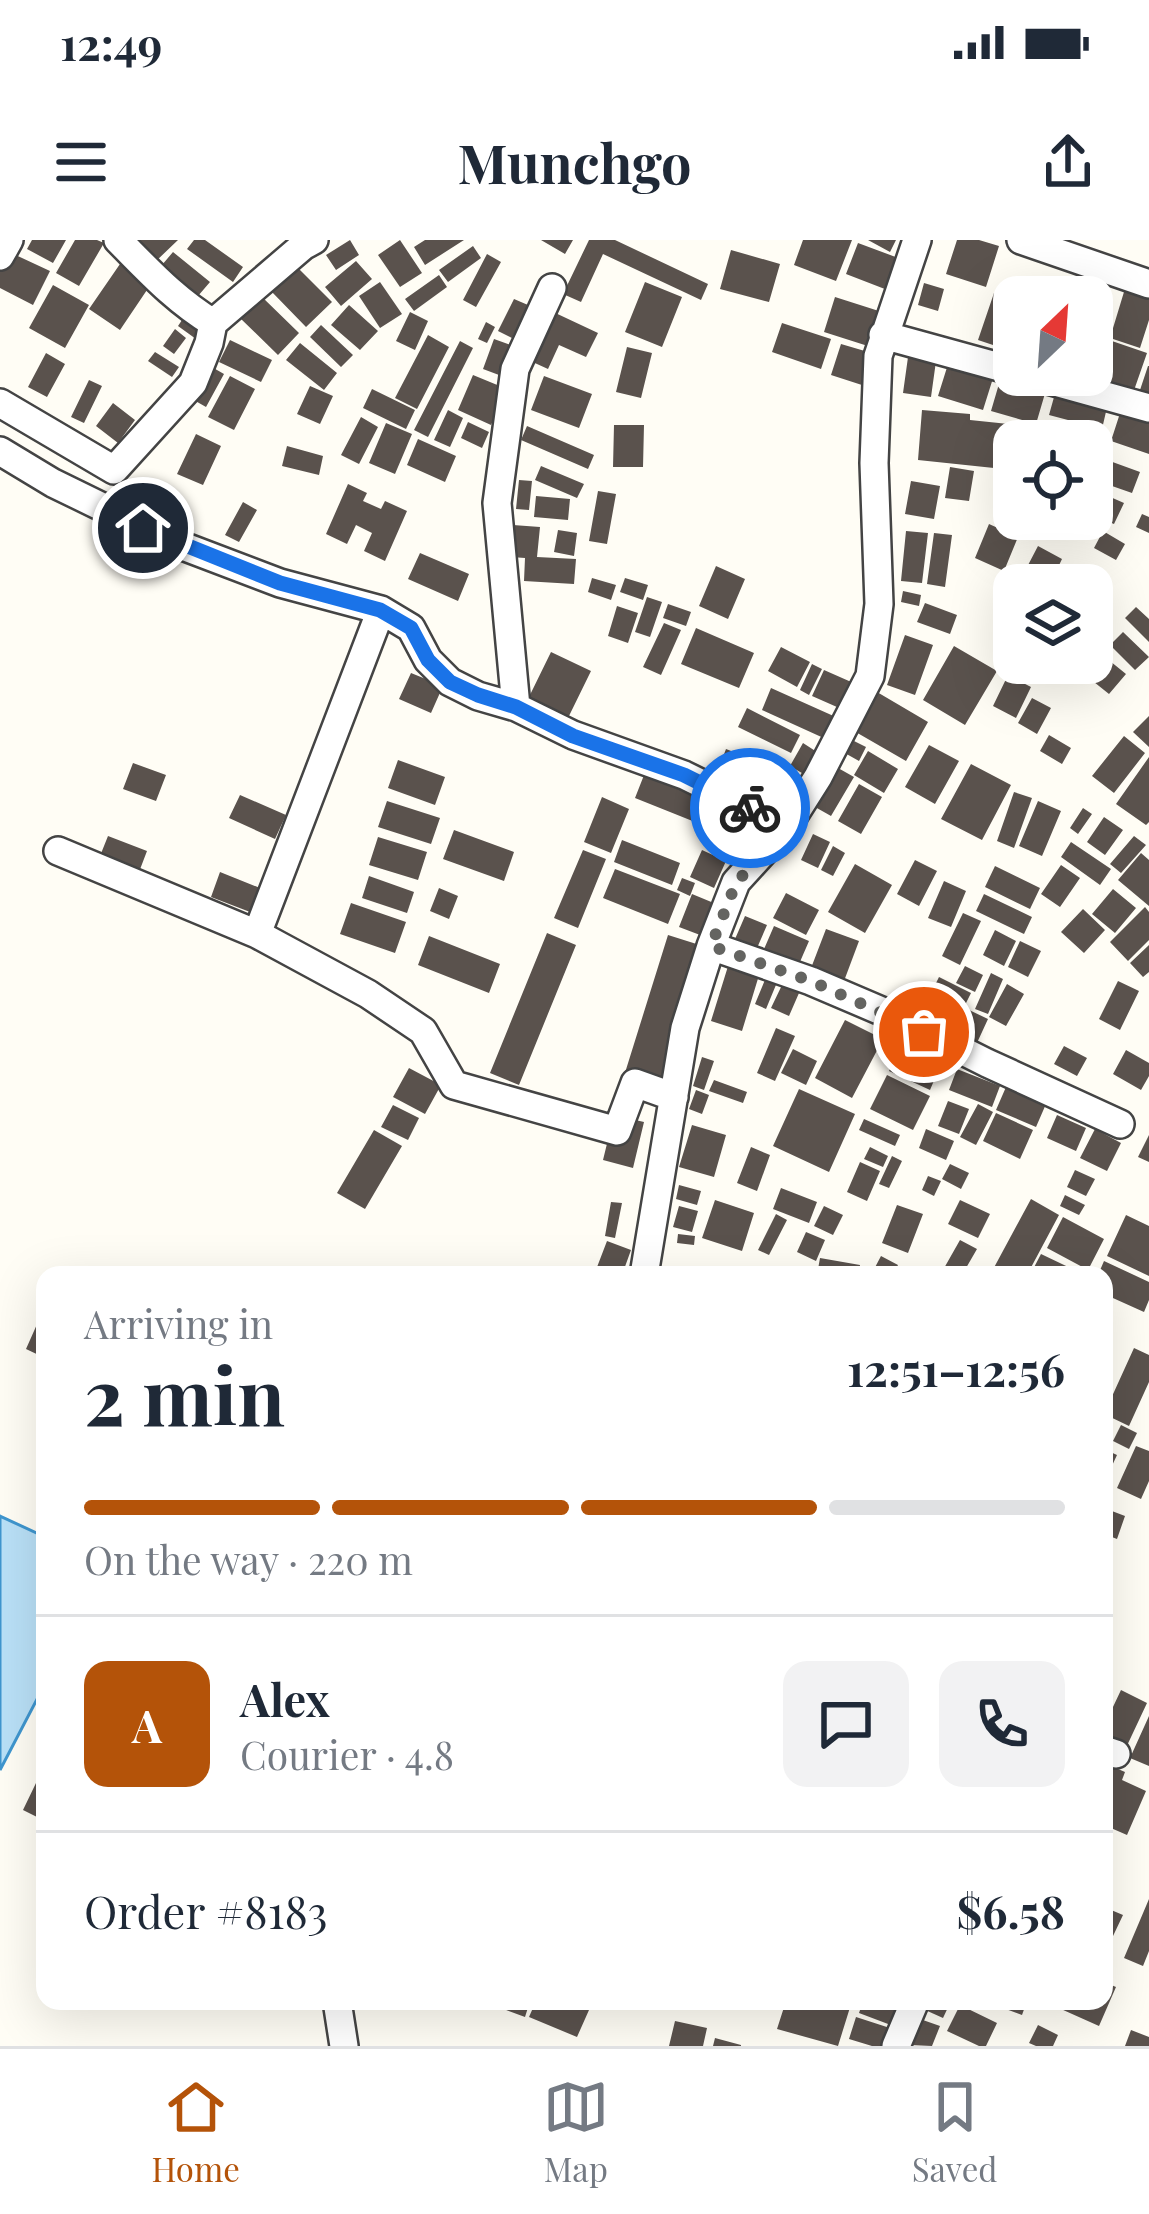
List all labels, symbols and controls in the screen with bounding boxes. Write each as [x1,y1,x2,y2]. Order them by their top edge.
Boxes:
text: 12:49 [60,12,162,72]
text: Munchgo [457,126,692,198]
icon: menu [48,129,114,195]
icon: share [1035,129,1101,195]
north arrow [993,276,1113,396]
map controls [993,276,1113,684]
button: locate [993,420,1113,540]
pin [92,477,194,579]
icon: home [110,495,176,561]
button: layers [993,564,1113,684]
courier [690,748,810,868]
icon: bike [717,775,783,841]
pin [873,981,975,1083]
icon: bag [891,999,957,1065]
text: Arriving in [84,1297,273,1349]
text: 12:51–12:56 [847,1338,1065,1398]
text: 2 min [84,1342,285,1446]
text: On the way · 220 m [84,1533,413,1585]
button: chat [783,1661,909,1787]
button: phone [939,1661,1065,1787]
text: Alex [240,1668,330,1728]
text: A [132,1694,162,1754]
text: Courier · 4.8 [240,1728,454,1780]
text: Order #8183 [84,1880,328,1940]
text: $6.58 [956,1880,1065,1940]
tab: Home [151,2074,240,2190]
tab: Map [543,2074,609,2190]
tab: Saved [912,2074,998,2190]

